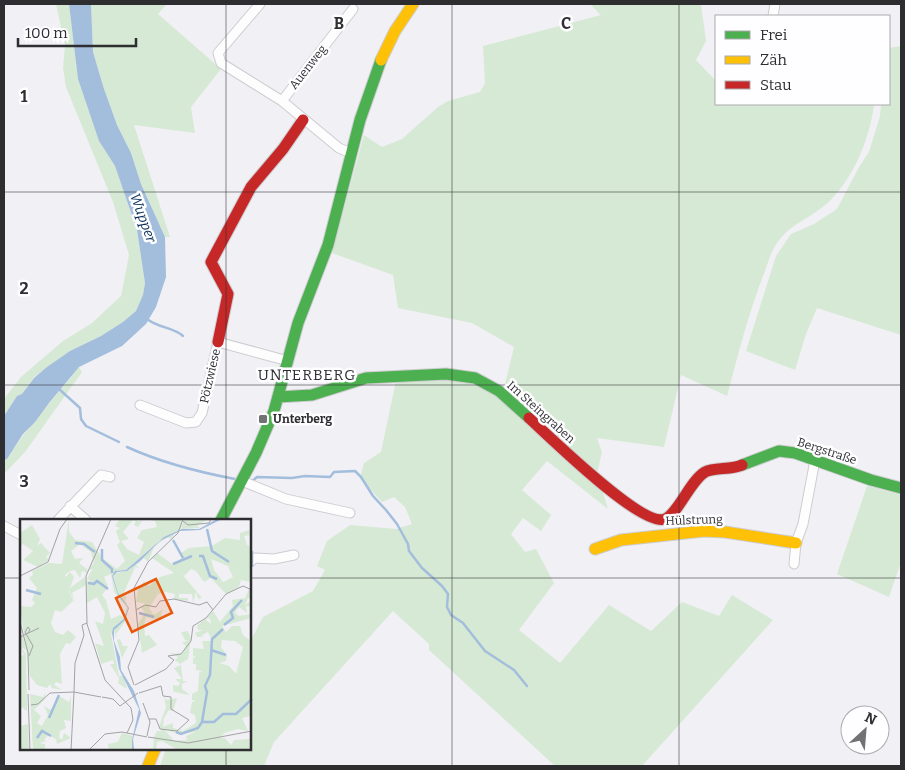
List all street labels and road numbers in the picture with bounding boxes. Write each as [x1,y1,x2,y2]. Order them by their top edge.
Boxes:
street label: Auenweg [286,42,330,92]
street label: Pötzwiese [197,347,223,405]
street label: Im Steingraben [504,378,578,446]
street label: Bergstraße [796,435,858,467]
street label: Hülstrung [665,512,723,528]

